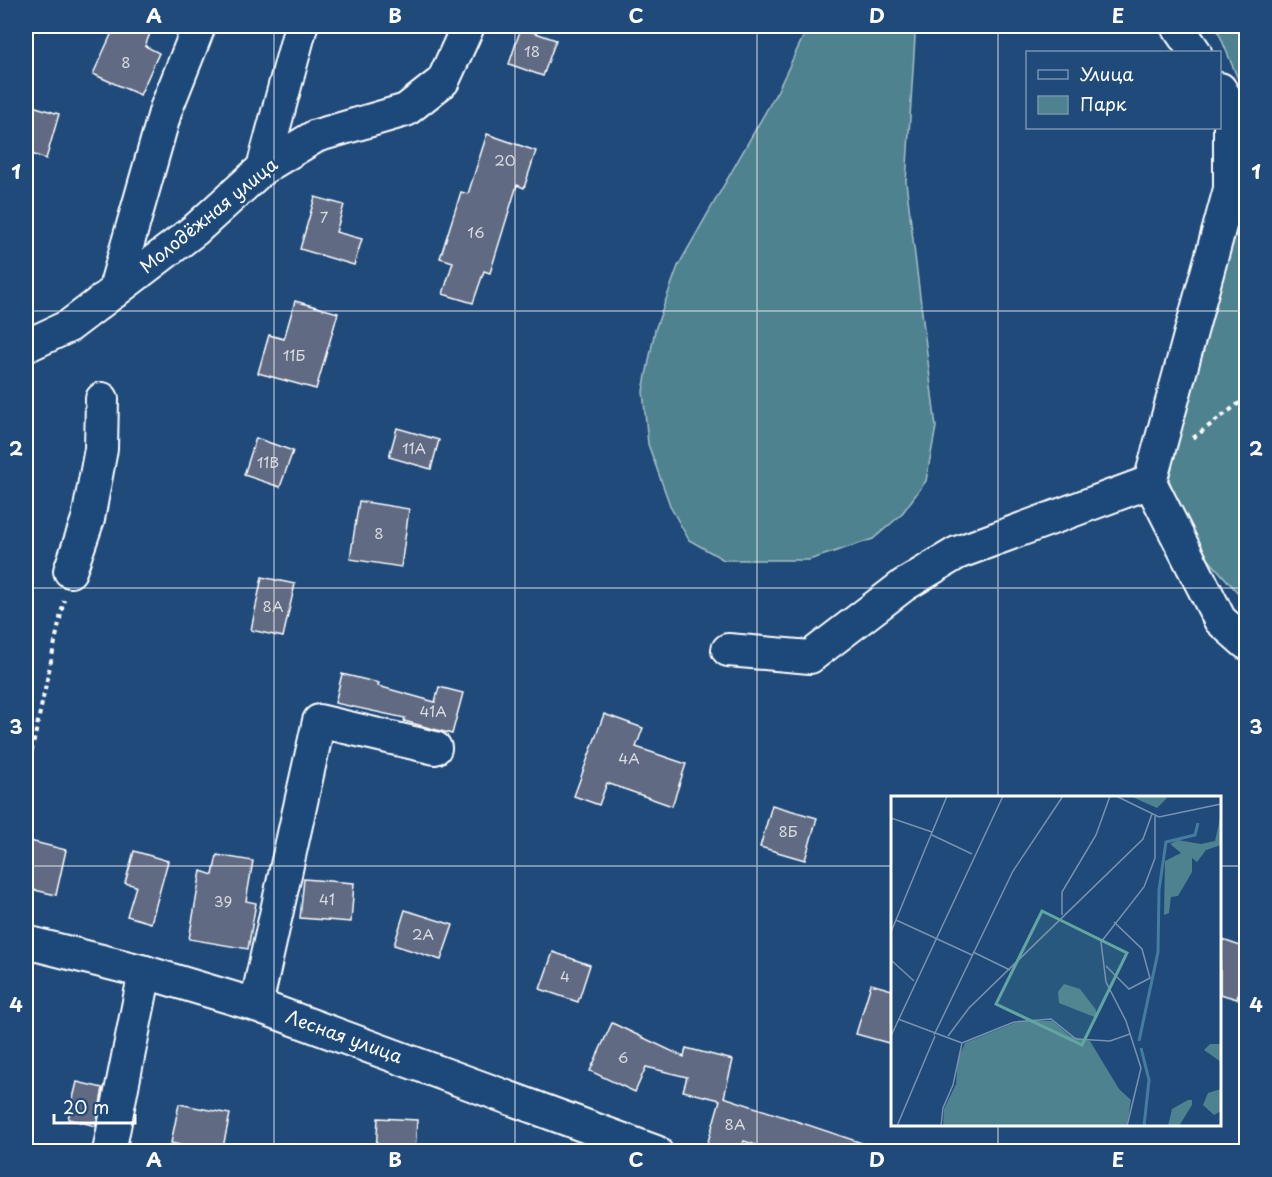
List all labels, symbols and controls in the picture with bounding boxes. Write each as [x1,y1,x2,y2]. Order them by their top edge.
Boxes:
text: A [146,0,162,30]
text: B [388,0,402,30]
text: C [628,0,644,30]
text: D [869,0,885,30]
text: E [1112,0,1124,30]
house number: 18 [524,39,540,62]
house number: 8 [121,50,131,73]
legend [1026,51,1221,129]
text: Улица [1080,60,1134,87]
text: Парк [1080,90,1127,117]
house number: 20 [494,148,516,171]
street label: Молодёжная улица [133,150,283,279]
text: 1 [11,156,21,186]
text: 1 [1251,156,1261,186]
house number: 7 [320,205,329,228]
house number: 16 [467,220,485,243]
house number: 11Б [283,343,305,366]
text: 2 [9,433,23,463]
text: 2 [1249,433,1263,463]
house number: 11А [402,436,426,459]
house number: 11В [257,450,279,473]
house number: 8 [374,521,384,544]
house number: 8А [263,594,283,617]
house number: 41А [419,699,447,722]
text: 3 [9,711,23,741]
text: 3 [1249,711,1263,741]
house number: 4А [618,746,640,769]
inset map [891,796,1221,1126]
house number: 8Б [778,819,798,842]
house number: 41 [319,887,335,910]
house number: 39 [214,889,232,912]
house number: 2А [412,922,434,945]
house number: 4 [560,964,570,987]
text: 4 [9,989,23,1019]
text: 4 [1249,989,1263,1019]
street label: Лесная улица [282,1002,407,1069]
house number: 6 [618,1045,628,1068]
scale bar [54,1087,135,1125]
text: 20 m [63,1093,109,1120]
house number: 8А [725,1112,745,1135]
text: A [146,1144,162,1174]
text: B [388,1144,402,1174]
text: C [628,1144,644,1174]
text: D [869,1144,885,1174]
text: E [1112,1144,1124,1174]

